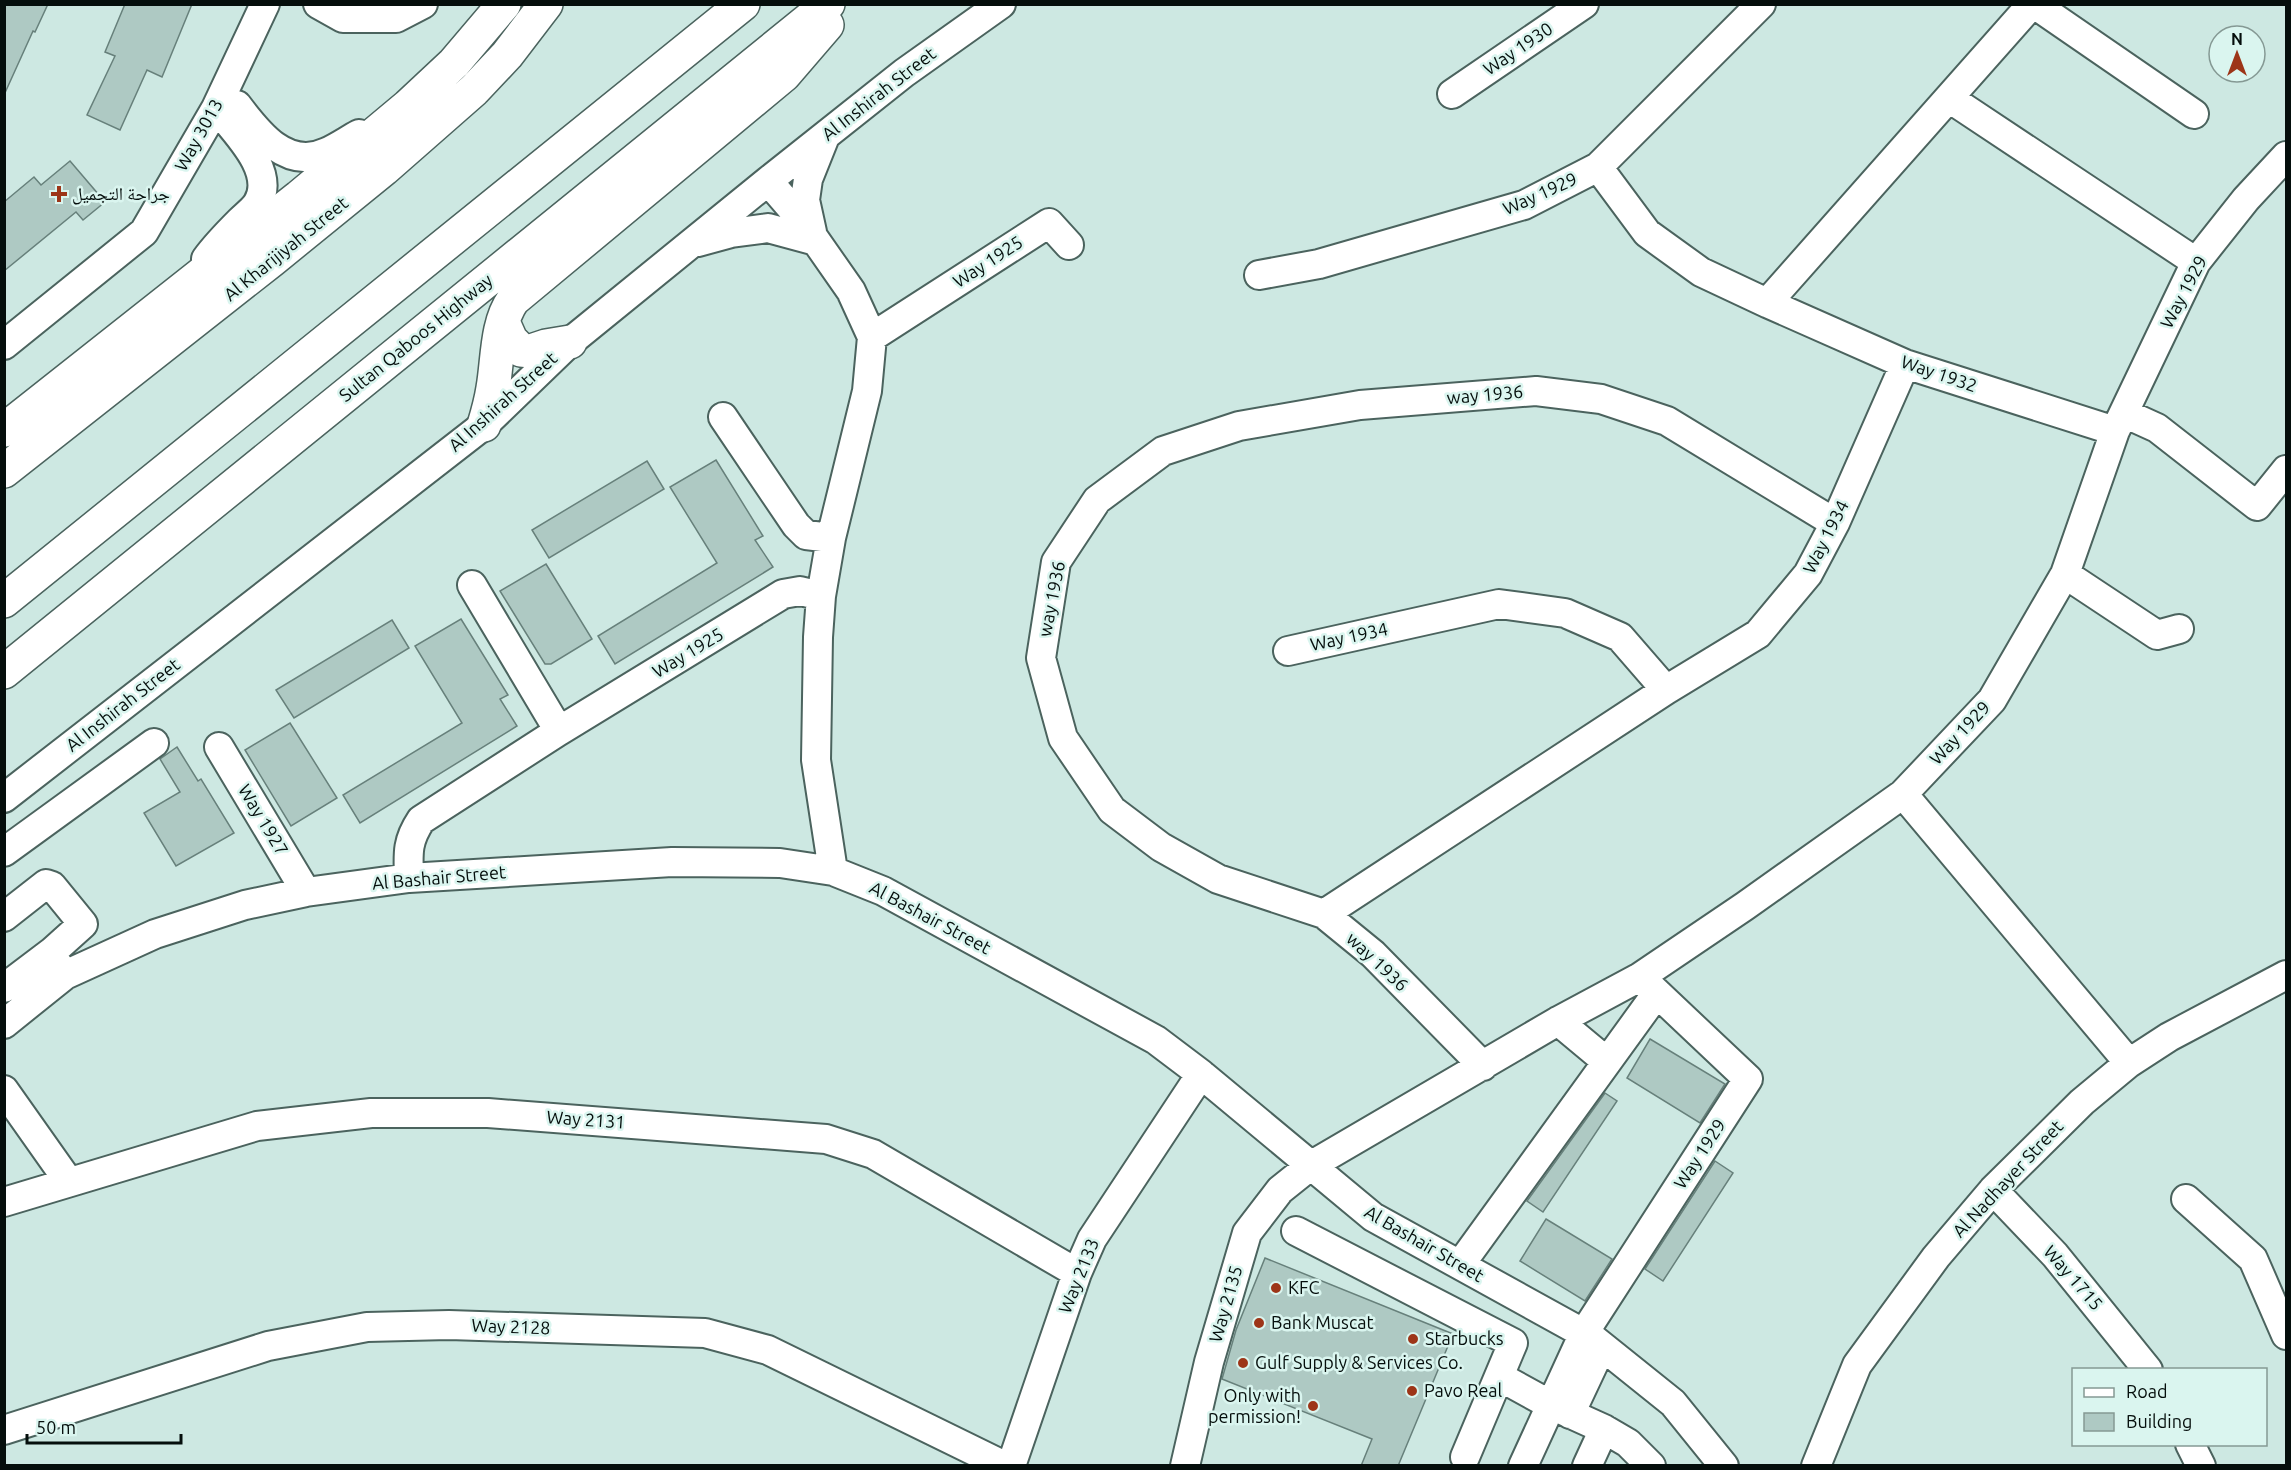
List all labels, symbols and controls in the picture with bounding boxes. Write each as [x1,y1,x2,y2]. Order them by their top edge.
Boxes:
street label: Way 1930 [1479,18,1556,79]
north arrow [2207,24,2267,84]
text: N [2231,30,2243,48]
street label: Al Inshirah Street [818,43,939,144]
street label: Way 3013 [170,95,226,174]
street label: Way 1929 [1499,168,1580,218]
place label: جراحة التجميل [72,183,170,205]
marker: جراحة التجميل [50,185,68,203]
street label: Al Kharijiyah Street [219,192,351,304]
street label: Way 1925 [949,231,1026,291]
street label: Way 1929 [2156,252,2210,331]
street label: Sultan Qaboos Highway [335,269,497,406]
street label: Al Inshirah Street [444,347,561,455]
street label: Way 1932 [1899,351,1980,395]
street label: way 1936 [1446,381,1524,407]
street label: Way 1934 [1798,497,1852,576]
street label: way 1936 [1034,559,1068,638]
street label: Way 1934 [1308,618,1389,654]
street label: Way 1925 [649,623,726,681]
street label: Al Inshirah Street [62,654,183,755]
street label: Way 1929 [1925,697,1993,768]
street label: Way 1927 [235,781,293,858]
street label: Al Bashair Street [371,861,507,893]
street label: Al Bashair Street [867,877,994,957]
street label: way 1936 [1343,928,1413,995]
street label: Way 2131 [546,1106,626,1132]
street label: Way 1929 [1669,1115,1729,1192]
street label: Al Nadhayer Street [1948,1116,2067,1241]
street label: Al Bashair Street [1361,1201,1488,1285]
street label: Way 2133 [1054,1235,1102,1316]
street label: Way 1715 [2040,1241,2107,1314]
street label: Way 2135 [1205,1263,1246,1344]
place label: KFC [1288,1277,1319,1297]
marker: KFC [1269,1281,1283,1295]
place label: Bank Muscat [1271,1312,1374,1332]
street label: Way 2128 [471,1315,551,1337]
marker: Bank Muscat [1252,1316,1266,1330]
place label: Starbucks [1425,1328,1504,1348]
marker: Starbucks [1406,1332,1420,1346]
place label: Gulf Supply & Services Co. [1255,1352,1463,1372]
marker: Gulf Supply & Services Co. [1236,1356,1250,1370]
legend [2072,1368,2267,1446]
place label: Pavo Real [1424,1380,1503,1400]
text: Road [2126,1381,2168,1401]
marker: Pavo Real [1405,1384,1419,1398]
place label: Only with permission! [1208,1385,1301,1426]
marker: Only with permission! [1306,1399,1320,1413]
scale bar [27,1407,182,1445]
text: Building [2126,1411,2192,1431]
text: 50 m [36,1417,76,1437]

